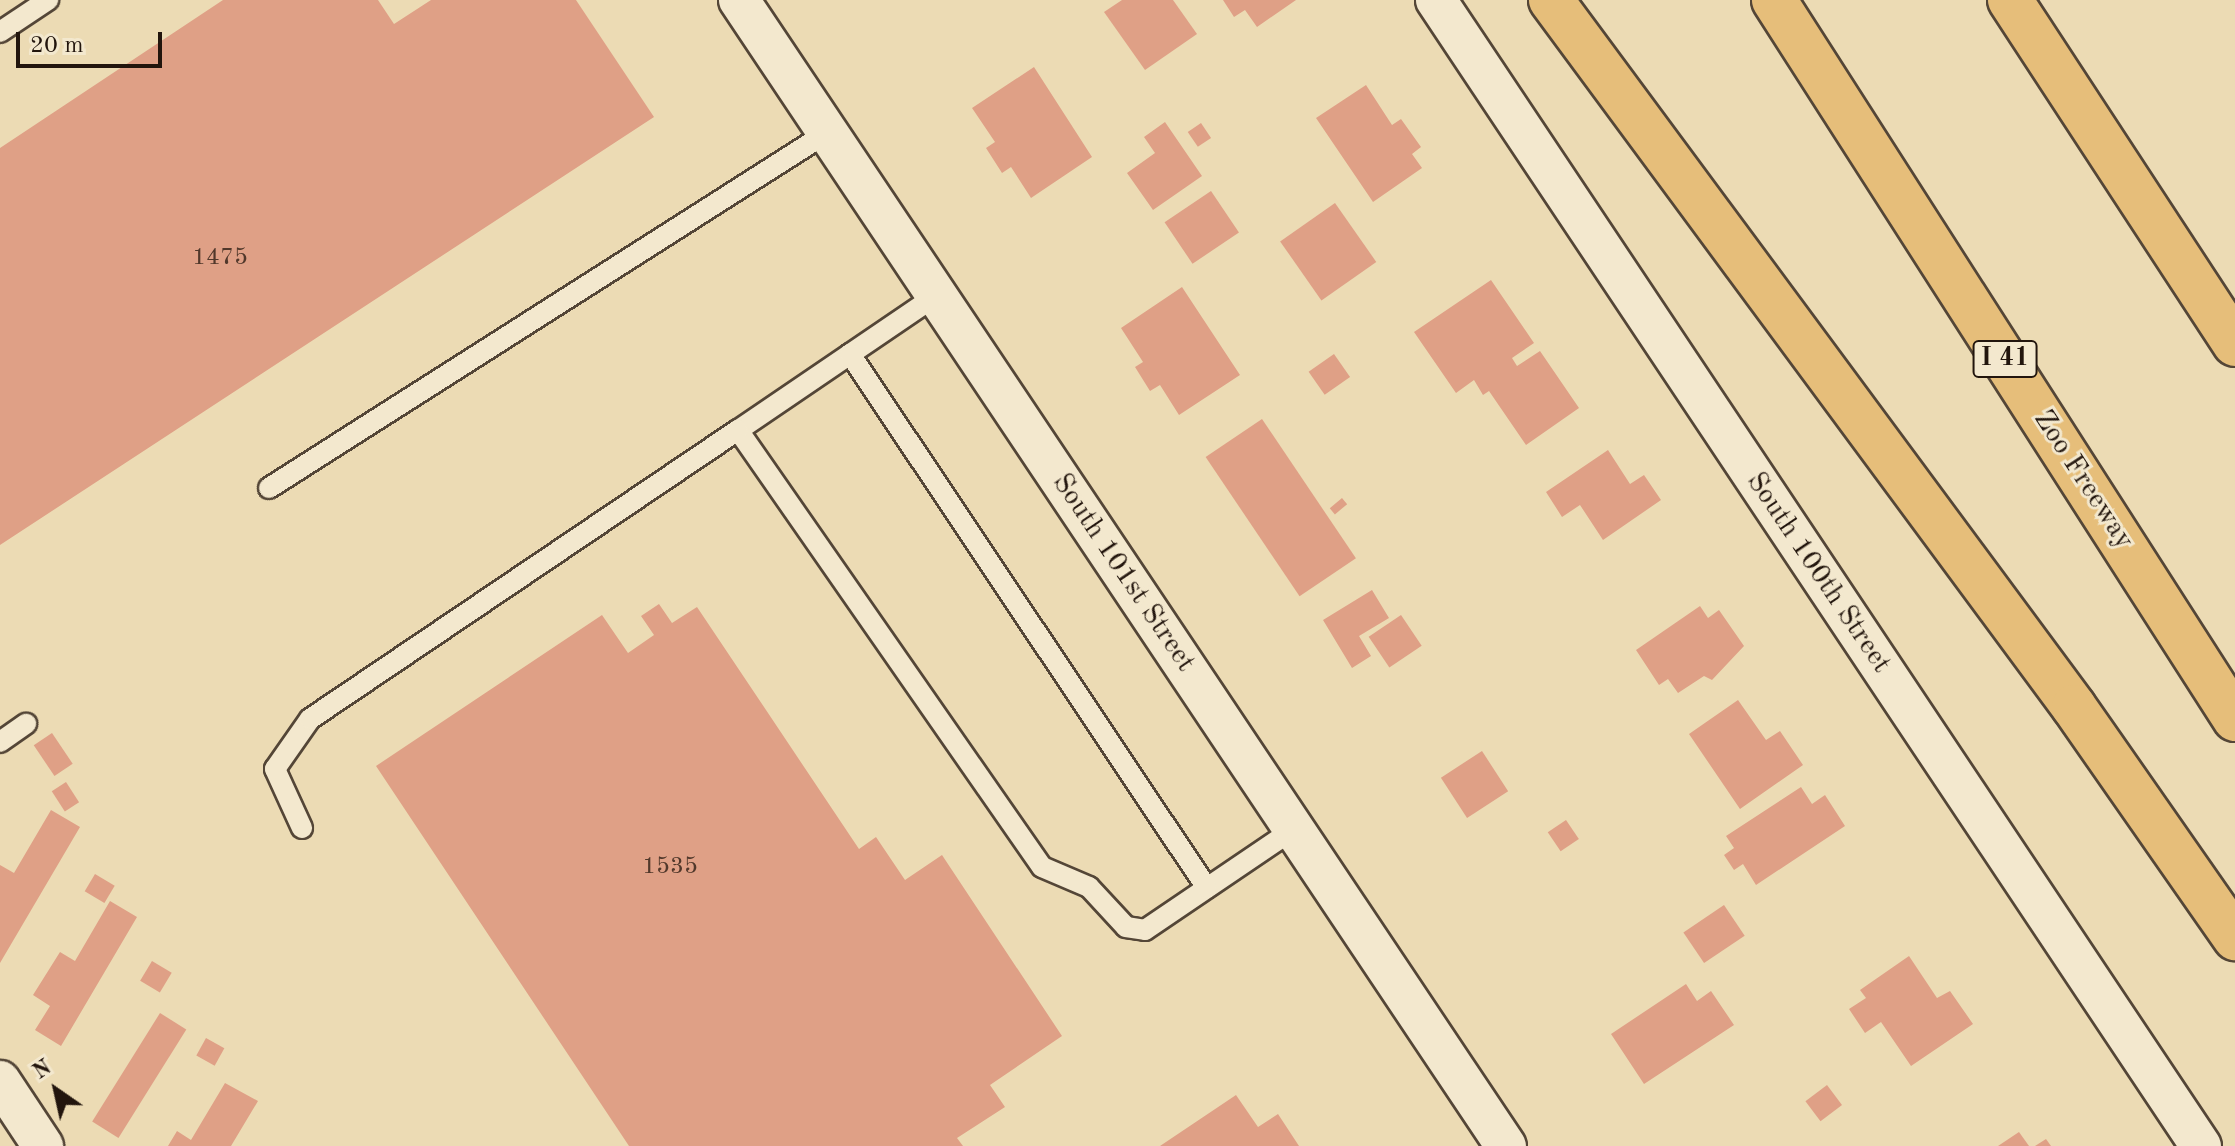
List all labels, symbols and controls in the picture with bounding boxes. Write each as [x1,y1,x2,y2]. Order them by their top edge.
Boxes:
scale bar [20,16,166,66]
text: 20 m [30,34,84,58]
house number: 1475 [192,245,248,273]
road number: I 41 [1971,337,2039,381]
street label: Zoo Freeway [2026,404,2140,556]
street label: South 100th Street [1738,466,1898,680]
street label: South 101st Street [1044,468,1202,678]
house number: 1535 [642,854,698,882]
north arrow [16,1050,96,1130]
text: N [29,1056,56,1084]

